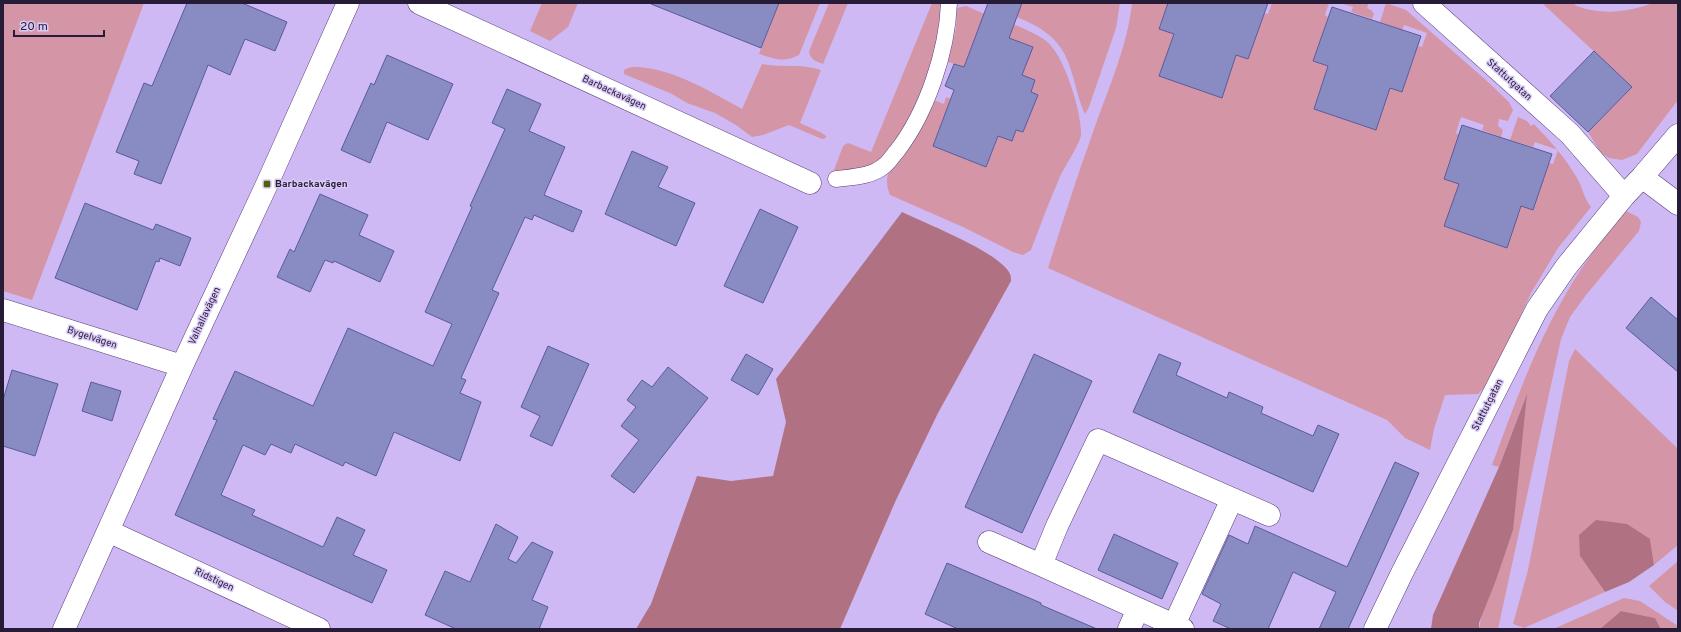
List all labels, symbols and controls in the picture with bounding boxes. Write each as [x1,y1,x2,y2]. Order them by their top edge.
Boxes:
scale bar [14,12,104,38]
text: 20 m [20,19,48,35]
street label: Stattutgatan [1484,56,1534,104]
street label: Barbackavägen [580,72,648,114]
place label: Barbackavägen [275,178,348,191]
marker: Barbackavägen [262,179,272,189]
street label: Valhallavägen [186,285,224,347]
street label: Bygelvägen [65,324,119,352]
street label: Stattutgatan [1469,377,1507,433]
street label: Ridstigen [192,565,236,595]

